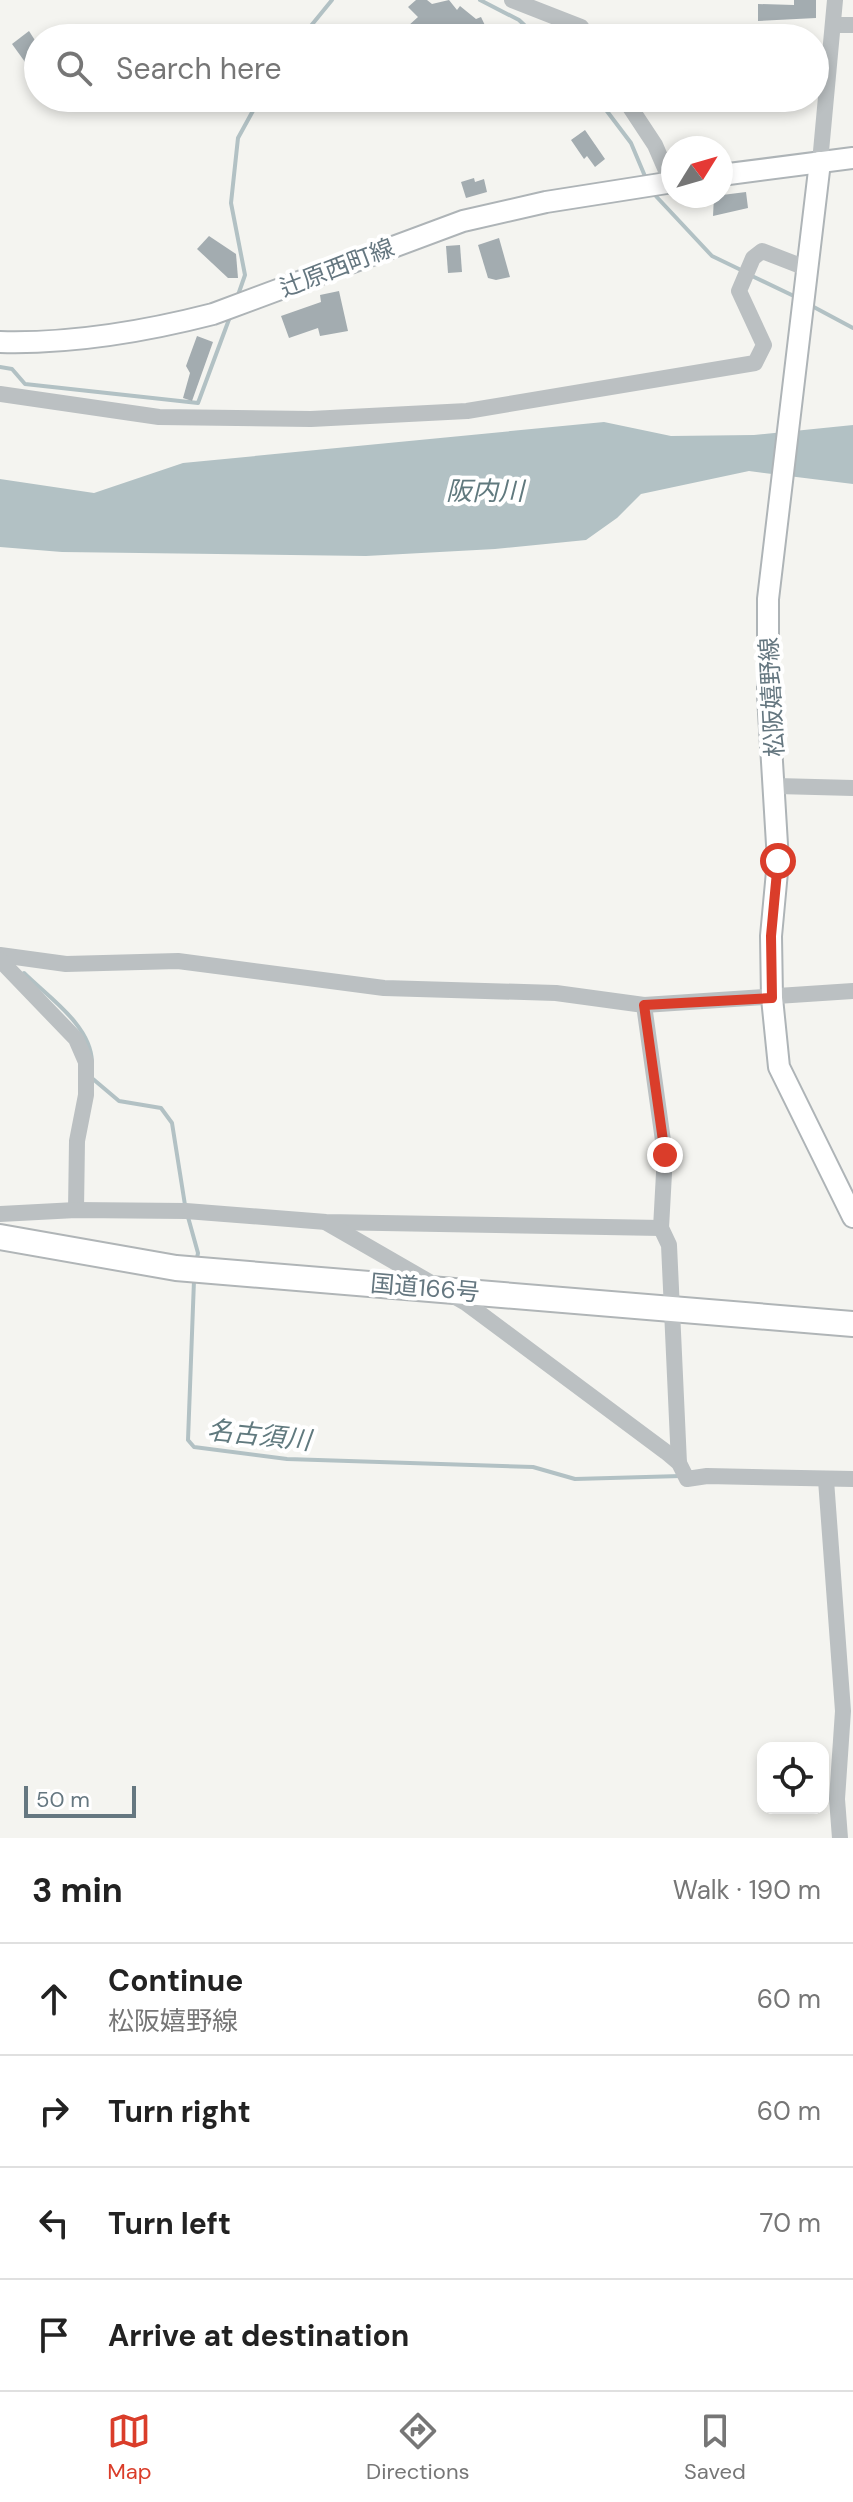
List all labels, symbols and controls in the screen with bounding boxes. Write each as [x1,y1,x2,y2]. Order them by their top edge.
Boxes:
search box [24,24,829,112]
icon: search [52,46,96,90]
text: Search here [116,49,282,88]
north arrow [661,136,733,208]
street label: 辻原西町線 [275,232,398,304]
water label: 阪内川 [446,474,527,508]
street label: 松阪嬉野線 [753,636,790,758]
route start [760,843,796,879]
route end [647,1137,683,1173]
street label: 国道166号 [369,1267,481,1308]
water label: 名古須川 [206,1413,315,1458]
map controls [757,1742,829,1814]
button: locate [757,1742,829,1814]
scale bar [24,1782,136,1818]
text: 50 m [36,1785,90,1814]
text: 3 min [32,1868,123,1913]
text: Walk · 190 m [673,1873,821,1907]
text: Continue [108,1961,243,2000]
icon: ahead [32,1977,76,2021]
text: 60 m [757,1982,821,2016]
text: 松阪嬉野線 [108,2004,238,2038]
icon: right [32,2089,76,2133]
text: Turn right [108,2092,251,2131]
text: 60 m [757,2094,821,2128]
icon: left [32,2201,76,2245]
text: Turn left [108,2204,231,2243]
text: 70 m [760,2206,821,2240]
icon: arrive [32,2313,76,2357]
text: Arrive at destination [108,2316,409,2355]
tab: Map [107,2409,152,2486]
tab: Directions [366,2409,470,2486]
tab: Saved [684,2409,746,2486]

